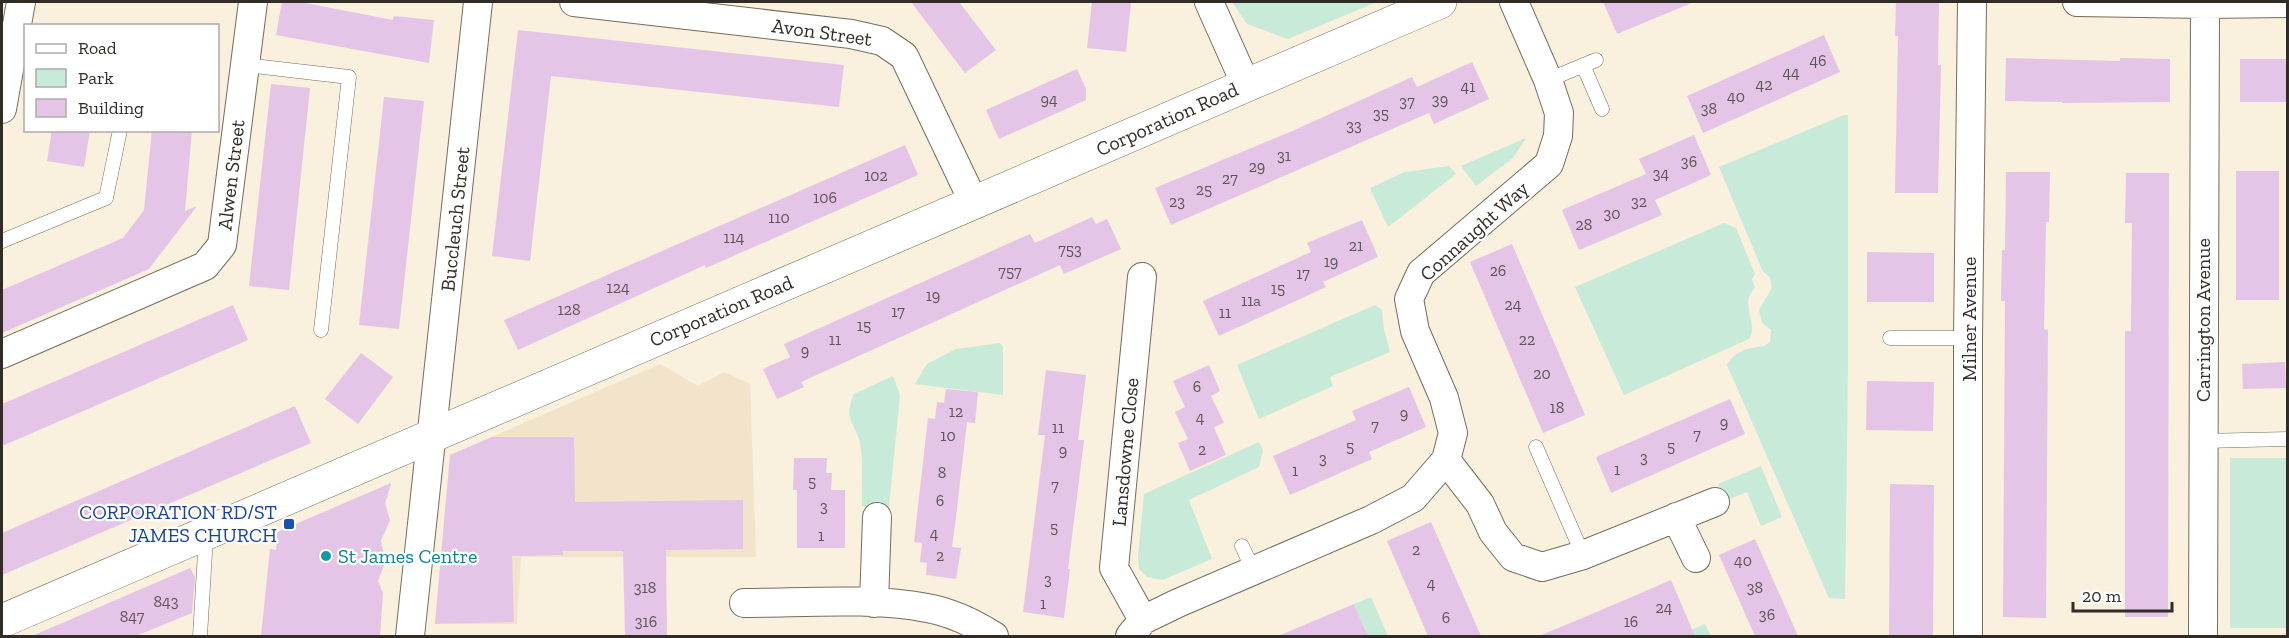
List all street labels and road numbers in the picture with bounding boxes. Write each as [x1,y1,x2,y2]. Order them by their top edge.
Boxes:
street label: Avon Street [770,13,874,51]
street label: Corporation Road [1092,77,1242,161]
street label: Alwen Street [212,118,250,232]
street label: Buccleuch Street [435,145,475,292]
street label: Connaught Way [1415,175,1534,286]
street label: Carrington Avenue [2191,238,2215,402]
street label: Milner Avenue [1957,257,1981,381]
street label: Corporation Road [646,270,796,352]
street label: Lansdowne Close [1107,377,1143,527]

